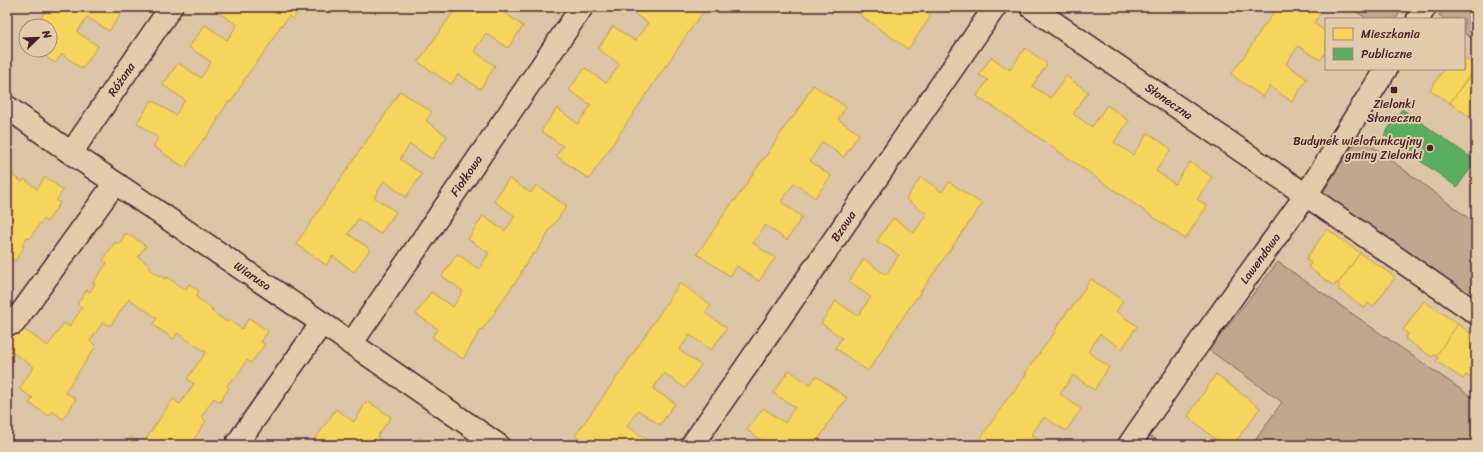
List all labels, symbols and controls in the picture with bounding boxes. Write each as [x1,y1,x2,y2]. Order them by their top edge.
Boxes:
north arrow [18,18,58,58]
legend [1325,18,1465,70]
text: Mieszkania [1361,23,1421,45]
text: N [36,26,57,42]
text: Publiczne [1361,43,1412,65]
street label: Różana [102,57,142,101]
street label: Słoneczna [1140,77,1198,126]
marker: Zielonki Słoneczna [1389,85,1399,95]
place label: Zielonki Słoneczna [1367,93,1421,129]
place label: Budynek wielofunkcyjny gminy Zielonki [1293,130,1423,166]
marker: Budynek wielofunkcyjny gminy Zielonki [1425,143,1435,153]
street label: Fiołkowa [444,150,489,201]
street label: Bzowa [825,205,863,246]
street label: Lawendowa [1234,228,1286,289]
street label: Wiarusa [229,255,276,297]

